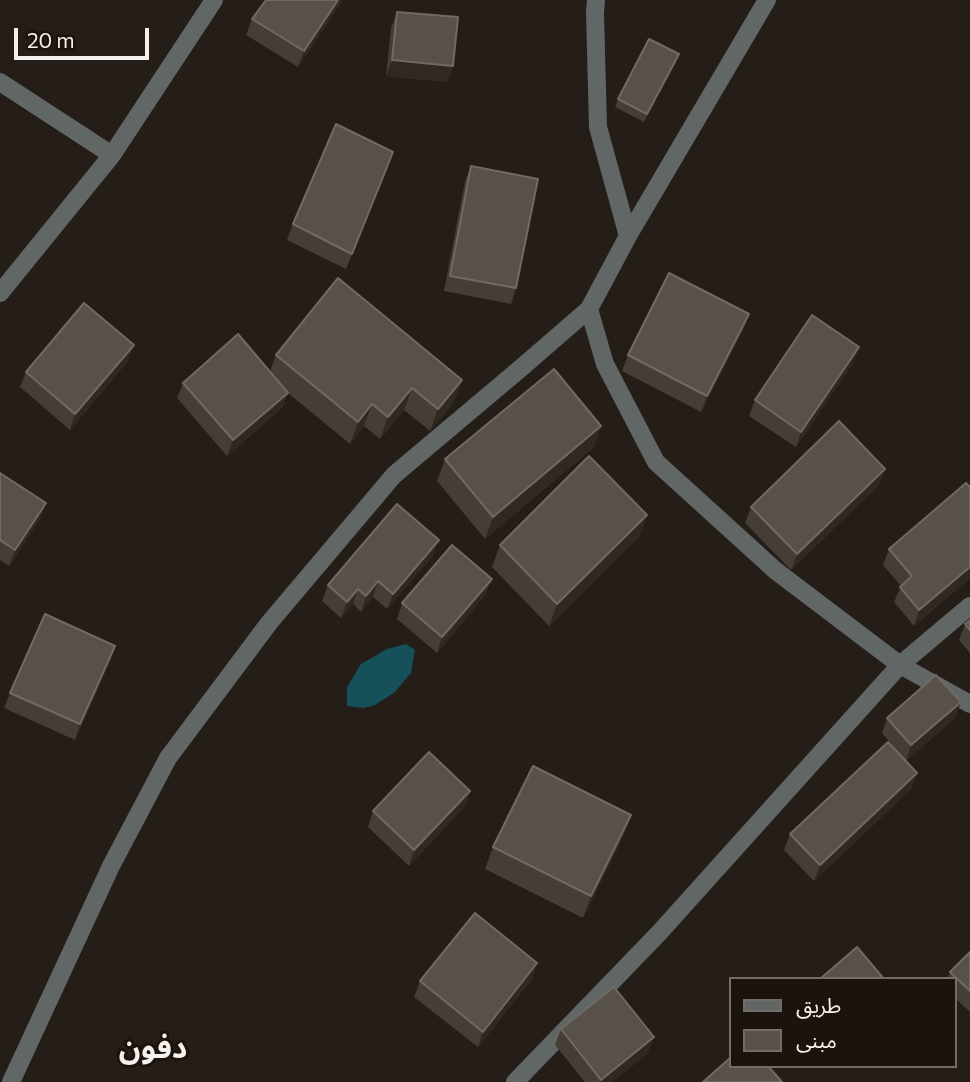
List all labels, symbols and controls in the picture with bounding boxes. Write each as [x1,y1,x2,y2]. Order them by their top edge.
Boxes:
scale bar [18,14,152,58]
text: 20 m [27,27,75,52]
legend [729,977,956,1068]
text: طريق [796,992,841,1017]
text: مبنى [796,1027,837,1052]
district label: دفون [119,1030,187,1066]

